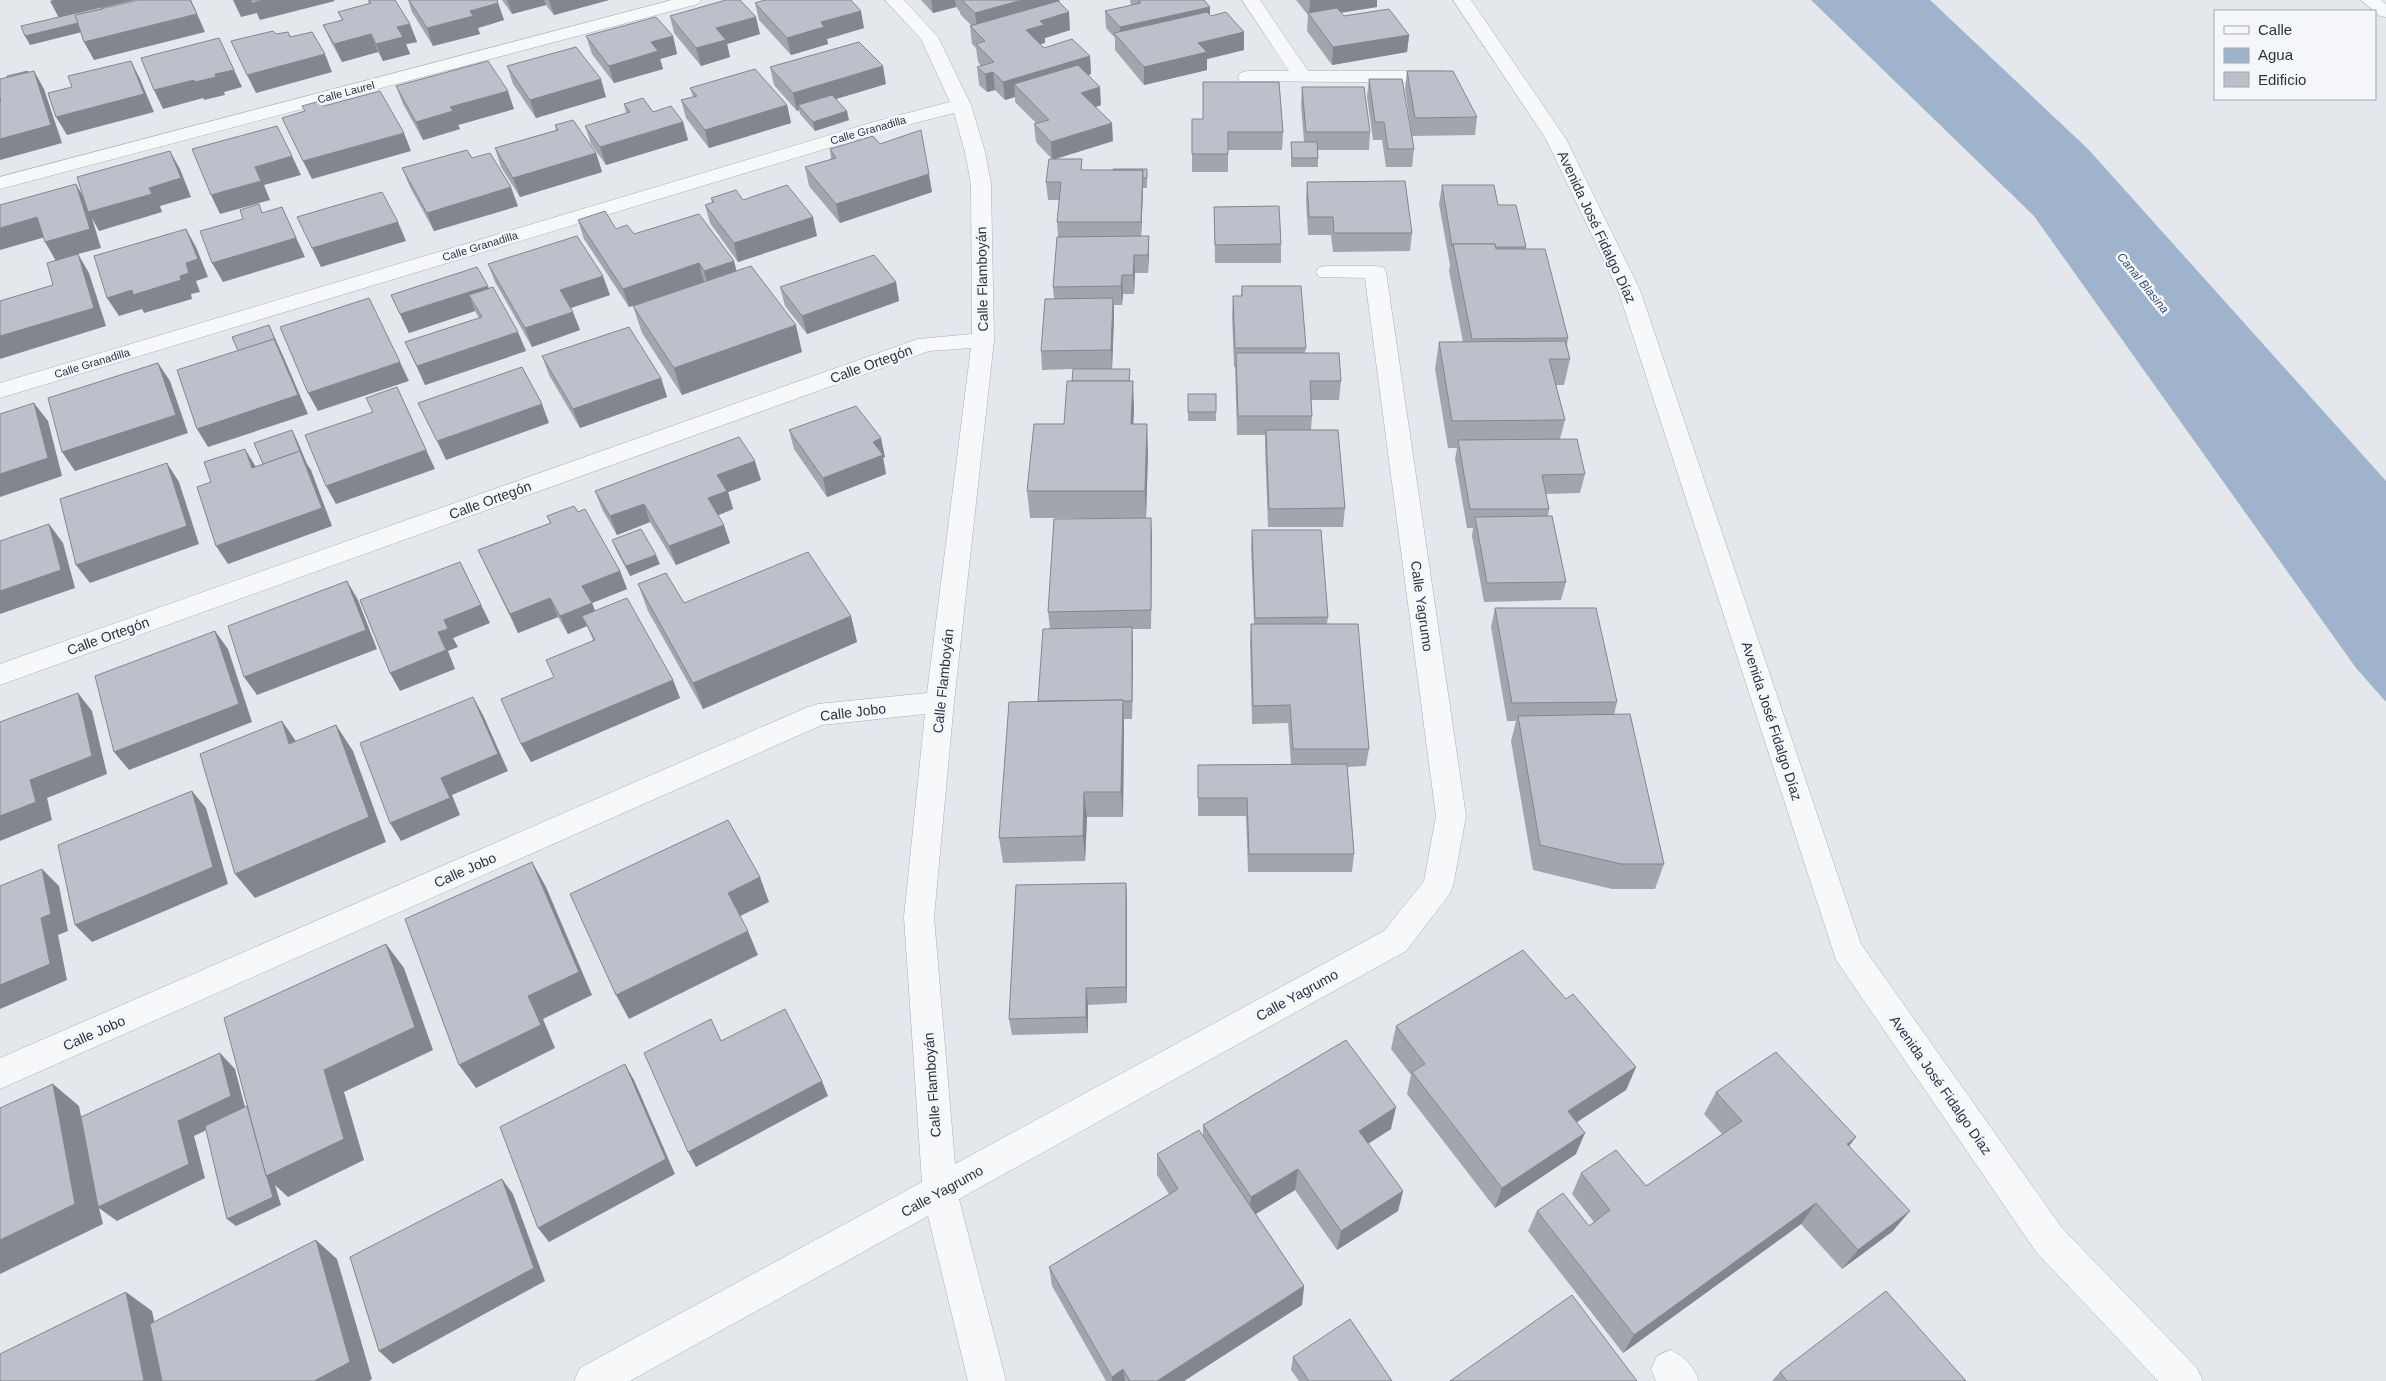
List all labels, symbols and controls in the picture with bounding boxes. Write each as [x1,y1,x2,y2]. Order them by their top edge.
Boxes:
legend [2214,10,2376,100]
text: Calle [2258,21,2292,38]
text: Agua [2258,46,2294,63]
text: Edificio [2258,71,2306,88]
street label: Calle Laurel [316,79,376,105]
street label: Calle Granadilla [829,113,908,147]
street label: Avenida José Fidalgo Díaz [1555,148,1639,306]
street label: Calle Flamboyán [973,226,991,332]
street label: Calle Granadilla [441,229,520,263]
water label: Canal Blasina [2114,250,2172,316]
street label: Calle Ortegón [828,342,914,386]
street label: Calle Granadilla [53,346,132,380]
street label: Calle Ortegón [447,478,533,522]
street label: Calle Yagrumo [1408,560,1436,653]
street label: Calle Ortegón [65,614,151,658]
street label: Calle Flamboyán [930,628,956,734]
street label: Avenida José Fidalgo Díaz [1739,639,1805,803]
street label: Calle Jobo [819,700,887,724]
street label: Calle Jobo [432,849,499,891]
street label: Calle Yagrumo [1253,966,1341,1024]
street label: Calle Jobo [61,1012,128,1054]
street label: Avenida José Fidalgo Díaz [1887,1012,1995,1158]
street label: Calle Flamboyán [920,1032,944,1138]
street label: Calle Yagrumo [898,1162,986,1220]

